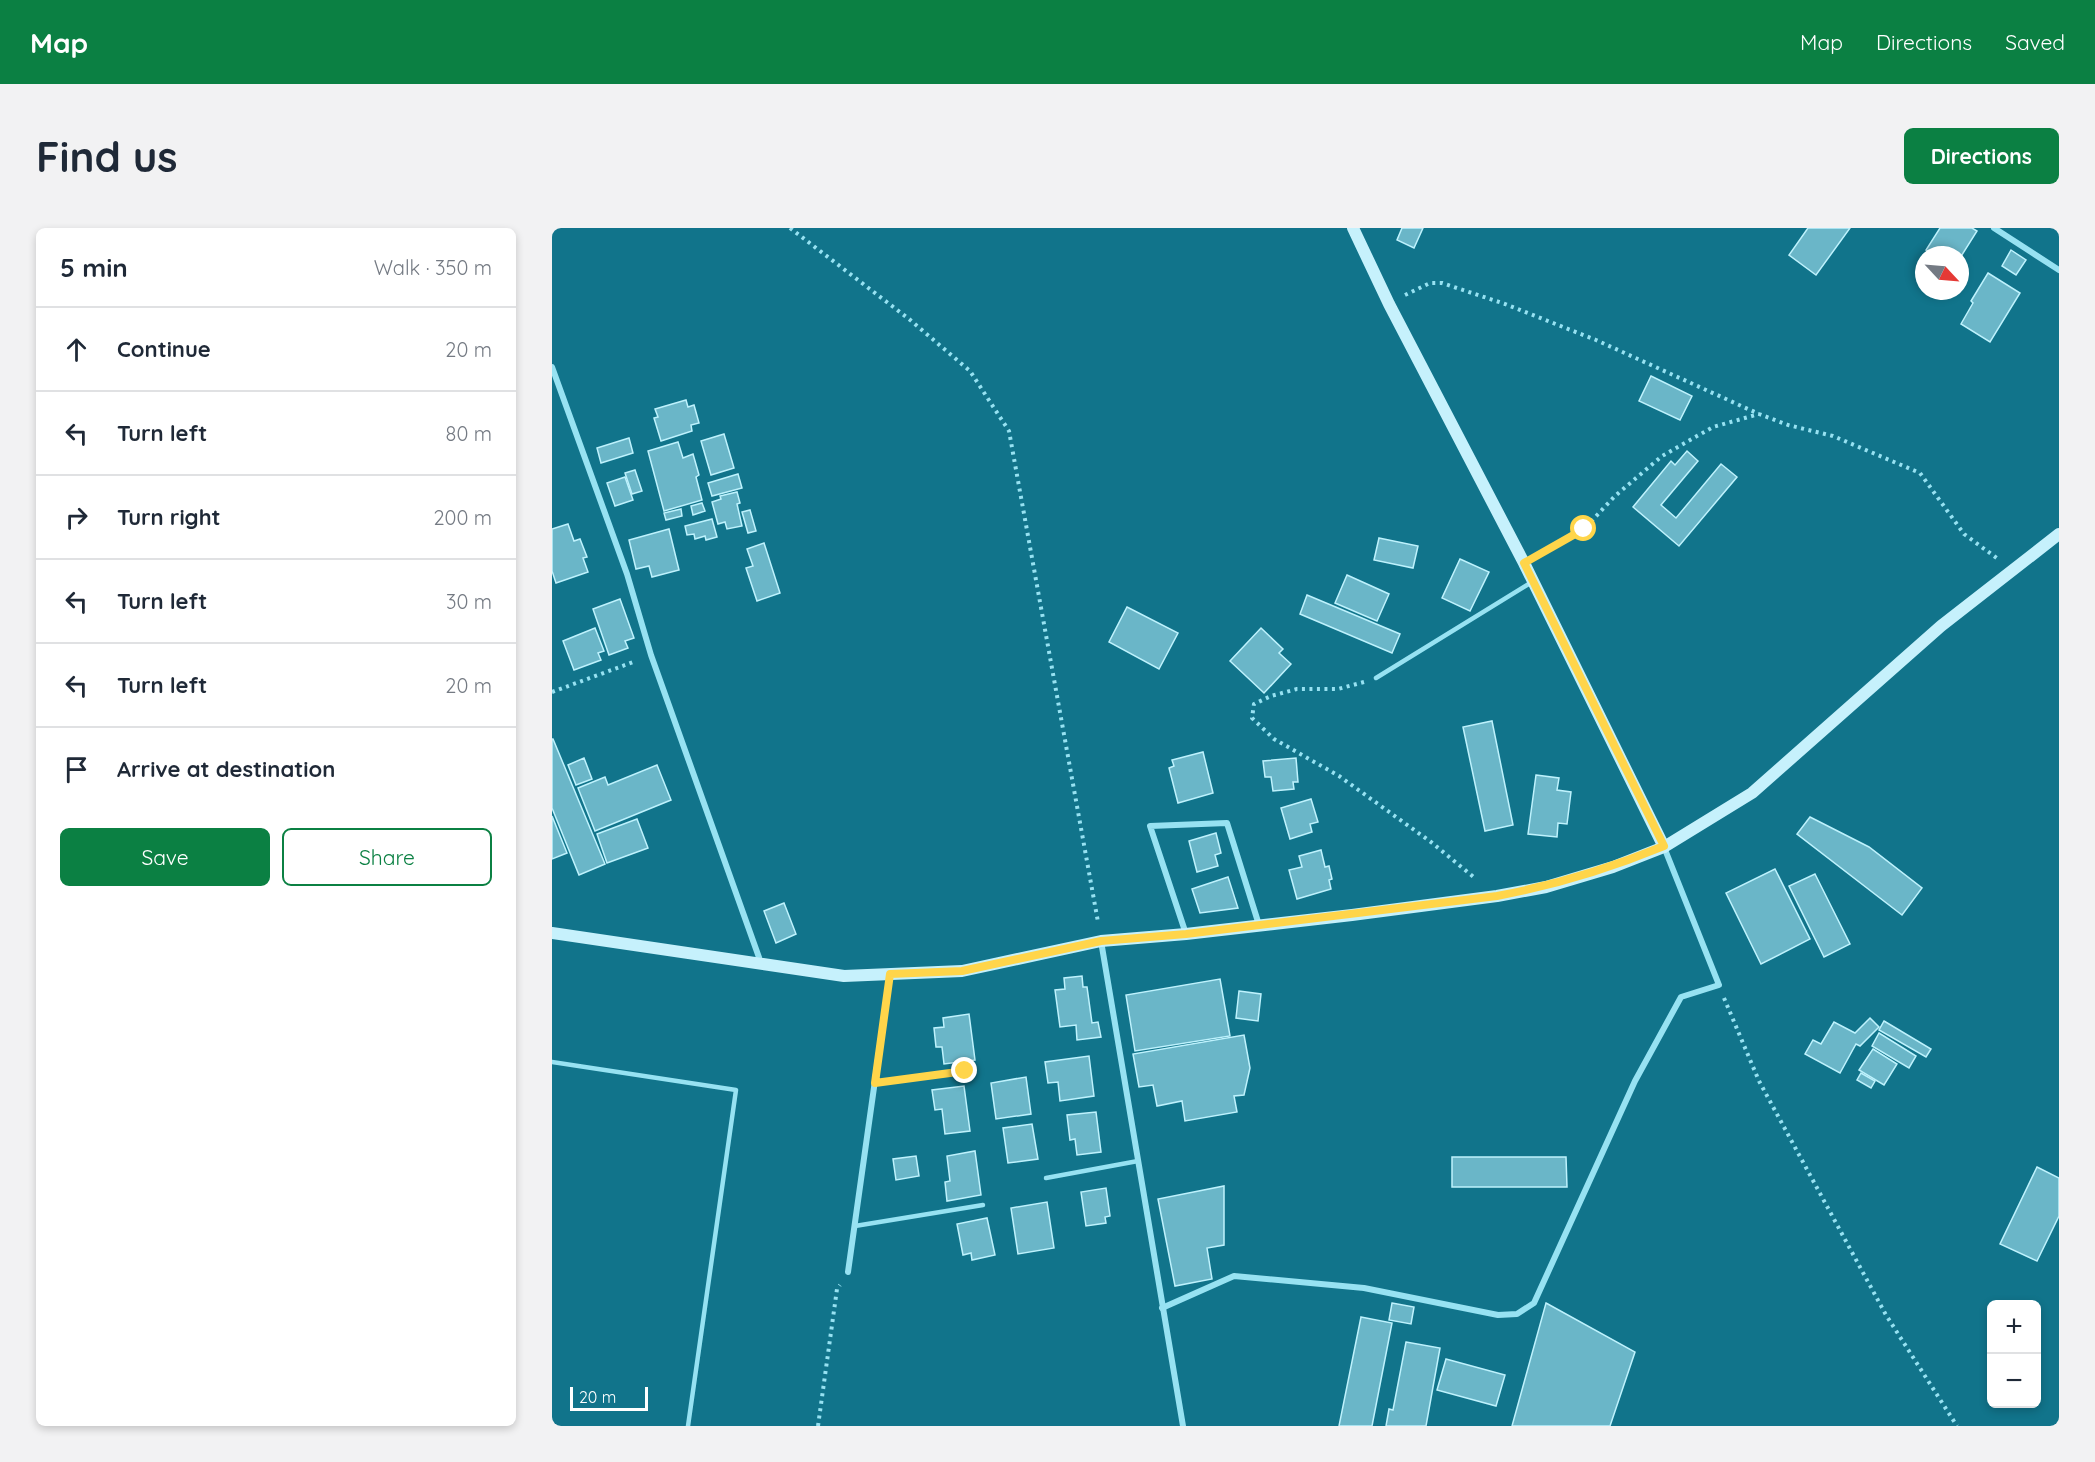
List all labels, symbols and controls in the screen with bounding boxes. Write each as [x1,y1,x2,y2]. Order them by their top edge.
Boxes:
text: Map [30,25,88,60]
text: Map [1800,29,1843,55]
text: Directions [1876,29,1972,55]
text: Saved [2005,29,2065,55]
button: Directions [1904,128,2059,184]
text: Find us [36,130,178,183]
north arrow [1915,246,1969,300]
text: 5 min [60,251,128,284]
text: Walk · 350 m [374,255,492,280]
icon: ahead [60,333,93,366]
text: Continue [117,335,211,363]
text: 20 m [445,337,492,362]
icon: left [60,417,93,450]
text: Turn left [117,419,207,447]
text: 80 m [446,421,492,446]
icon: right [60,501,93,534]
text: Turn right [117,503,221,531]
text: 200 m [433,505,492,530]
route start [1570,515,1596,541]
icon: left [60,585,93,618]
text: Turn left [117,587,207,615]
text: 30 m [446,589,492,614]
icon: left [60,669,93,702]
text: Turn left [117,671,207,699]
text: 20 m [445,673,492,698]
icon: arrive [60,753,93,786]
text: Arrive at destination [117,755,335,783]
button: Save [60,828,270,886]
button: Share [282,828,492,886]
route end [951,1057,977,1083]
map controls [1987,1300,2041,1408]
button: + [1987,1300,2041,1354]
button: − [1987,1354,2041,1408]
scale bar [570,1384,648,1412]
text: 20 m [579,1387,616,1407]

